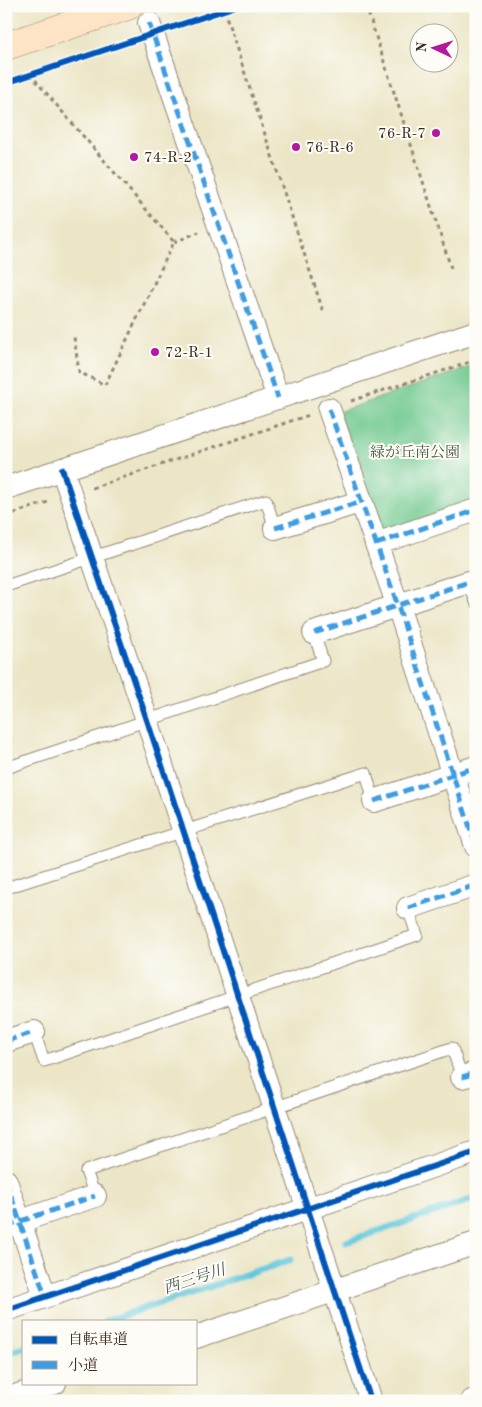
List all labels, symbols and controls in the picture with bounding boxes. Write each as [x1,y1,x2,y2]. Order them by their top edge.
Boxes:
north arrow [410,22,460,72]
text: N [415,41,429,53]
place label: 76-R-7 [378,127,426,142]
marker: 76-R-7 [430,127,442,139]
marker: 76-R-6 [290,141,302,153]
place label: 76-R-6 [306,141,354,156]
marker: 74-R-2 [128,151,140,163]
place label: 74-R-2 [144,151,192,166]
marker: 72-R-1 [149,346,161,358]
place label: 72-R-1 [165,346,213,361]
park label: 緑が丘南公園 [370,444,460,461]
water label: 西三号川 [161,1260,229,1297]
legend [22,1320,198,1384]
text: 自転車道 [68,1331,128,1348]
text: 小道 [68,1357,98,1374]

